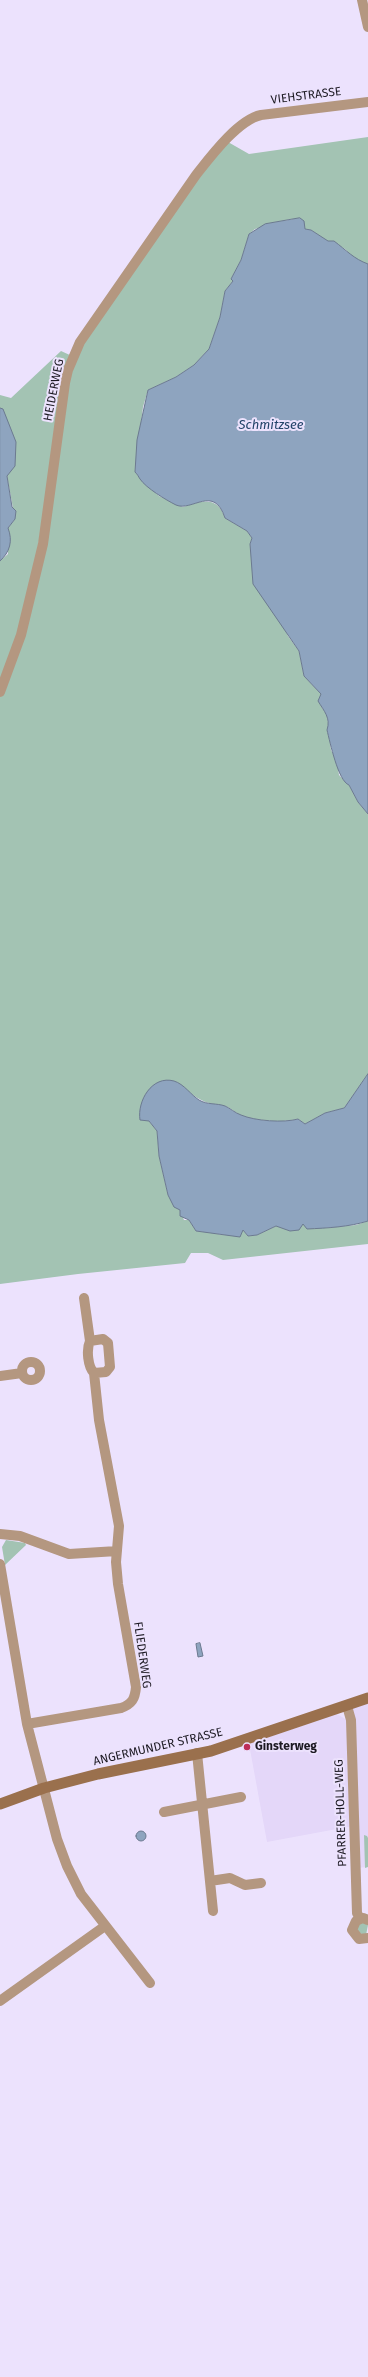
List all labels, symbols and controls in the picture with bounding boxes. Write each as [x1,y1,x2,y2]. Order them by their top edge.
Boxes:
street label: VIEHSTRASSE [270,85,342,107]
street label: HEIDERWEG [41,358,67,422]
water label: Schmitzsee [239,417,303,433]
street label: FLIEDERWEG [130,1621,154,1689]
street label: ANGERMUNDER STRASSE [92,1725,224,1769]
place label: Ginsterweg [255,1740,317,1754]
marker: Ginsterweg [242,1742,252,1752]
street label: PFARRER-HOLL-WEG [332,1759,350,1867]

